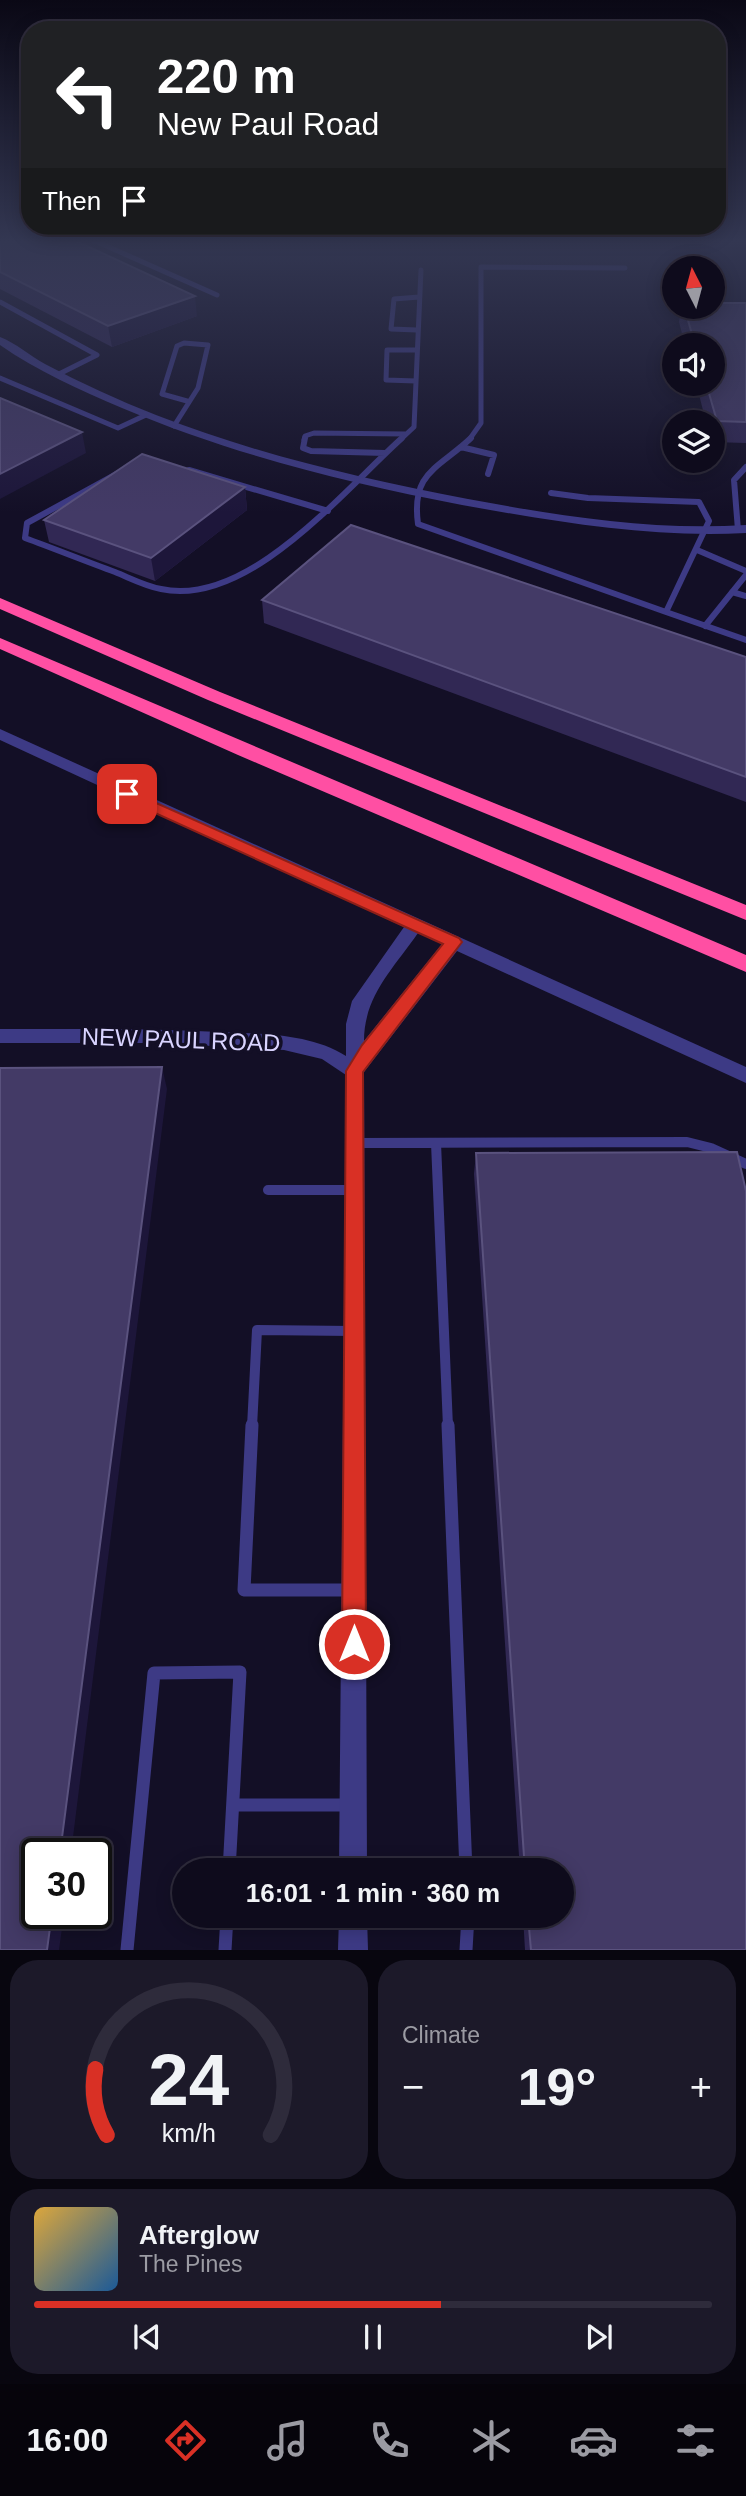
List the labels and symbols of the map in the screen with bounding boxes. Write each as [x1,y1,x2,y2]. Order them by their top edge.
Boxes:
north arrow [662,256,724,318]
pin [97,764,157,824]
street label: NEW PAUL ROAD [81,1023,281,1056]
position arrow [317,1607,391,1681]
speed limit sign: 30 [21,1838,112,1929]

